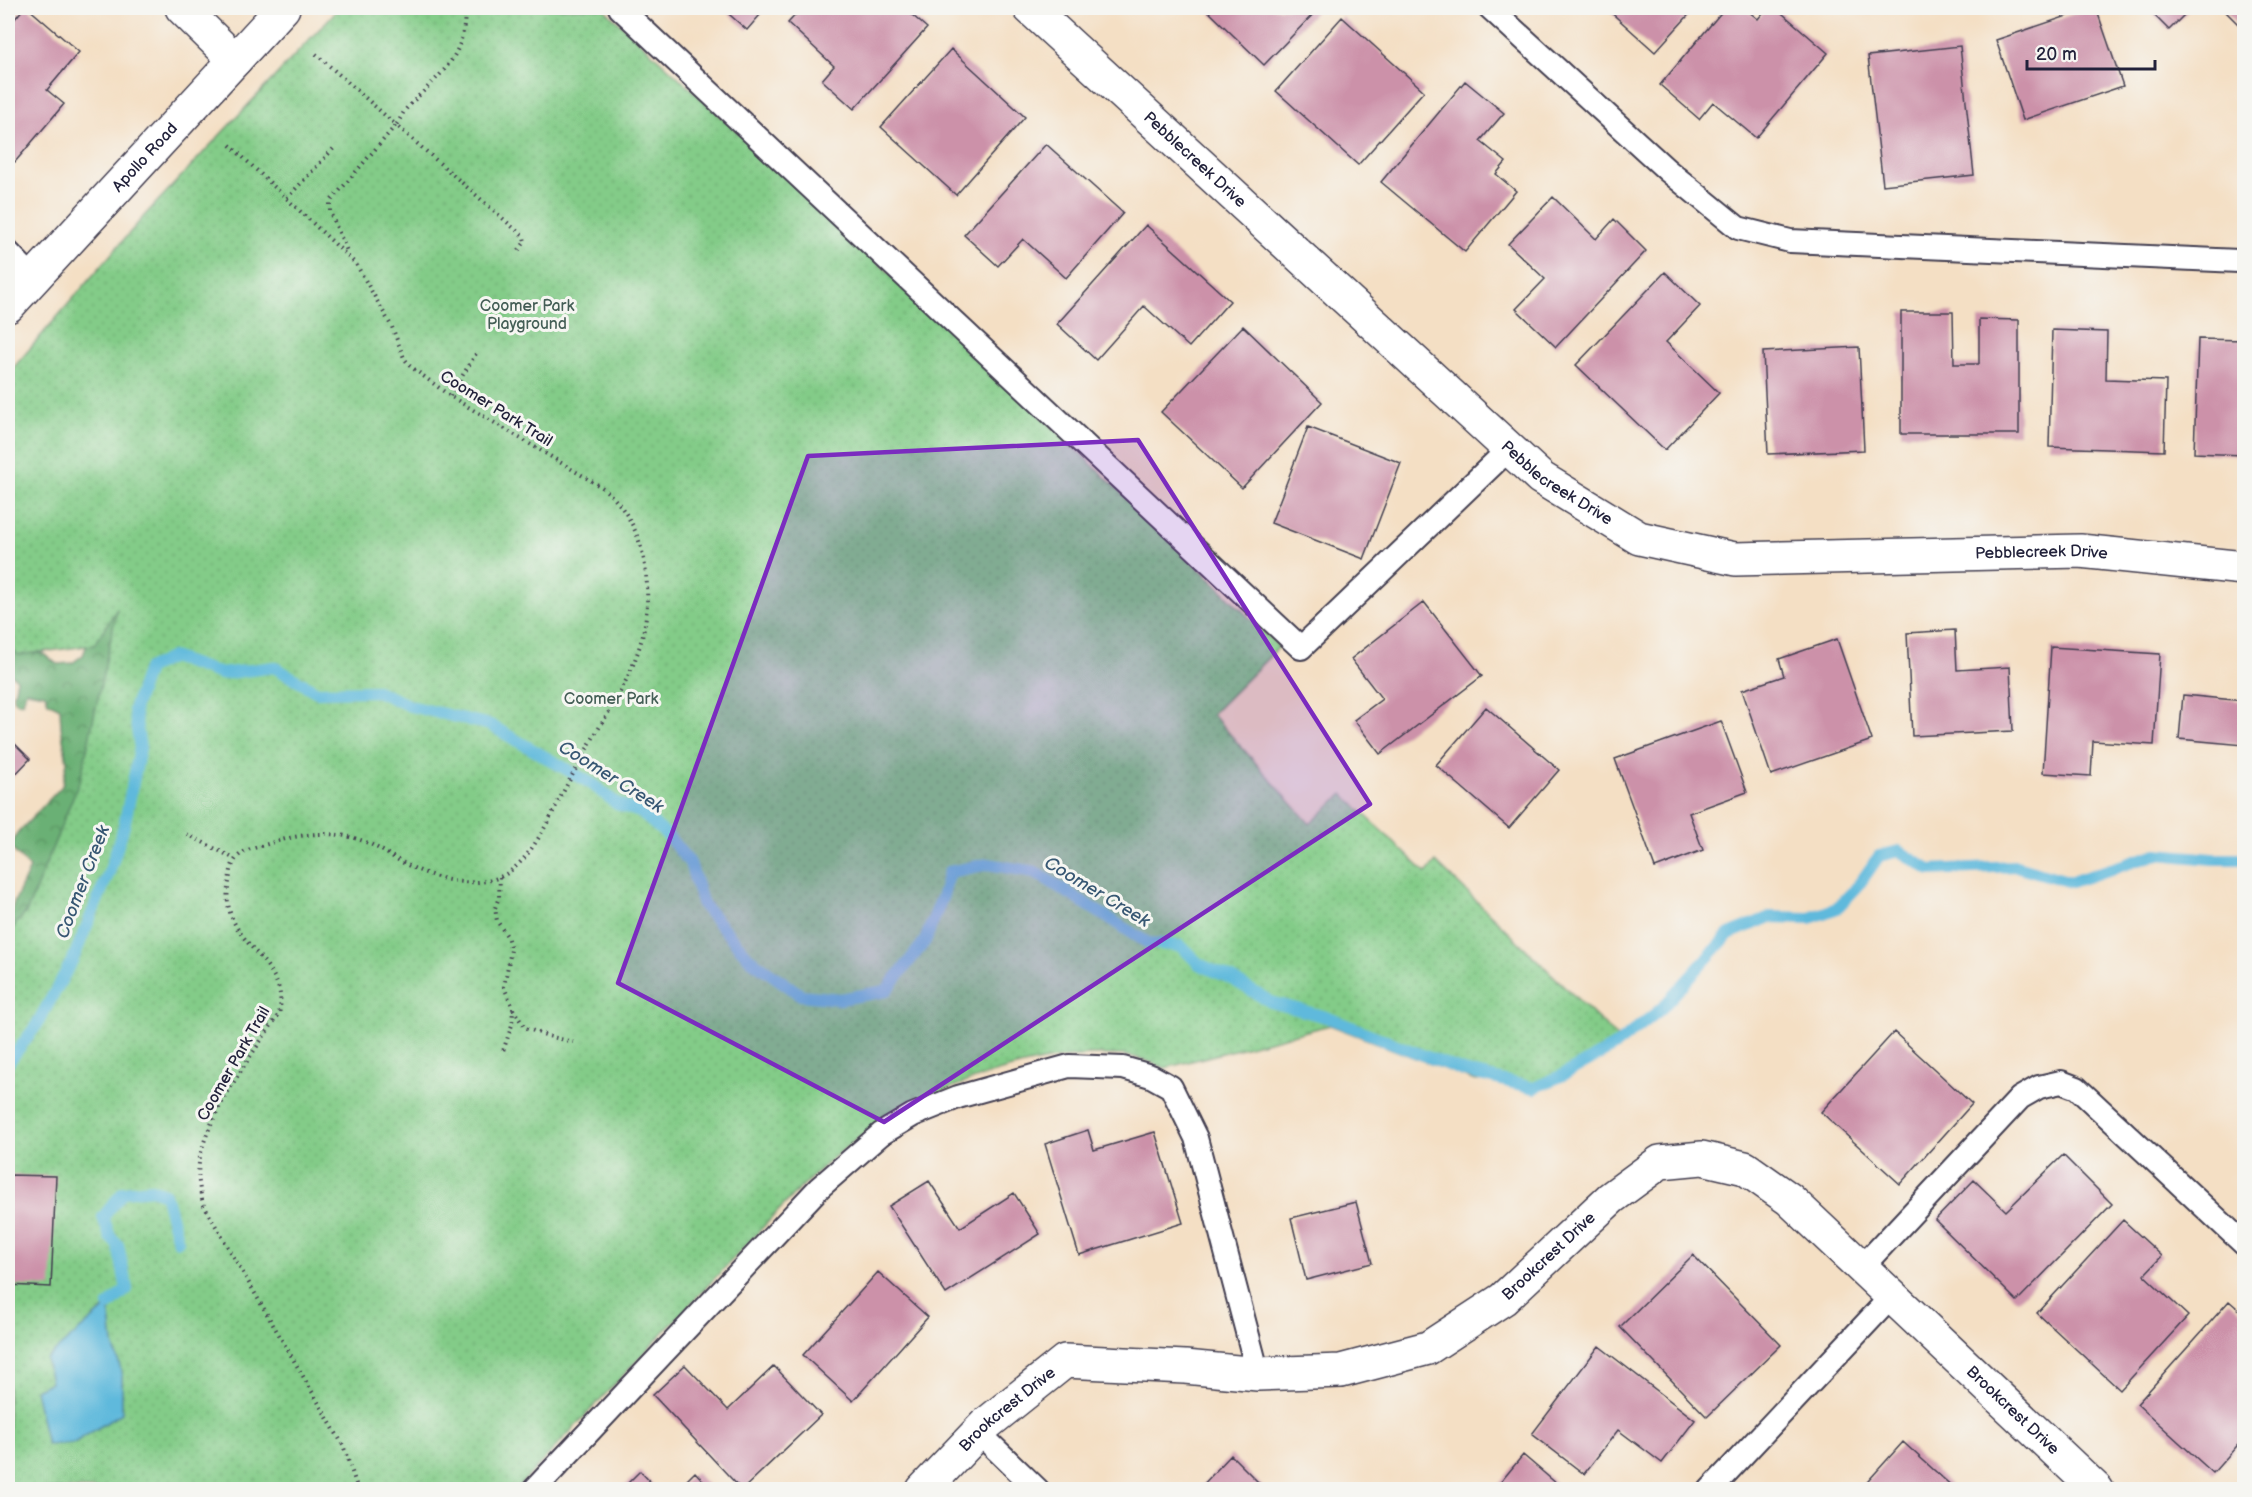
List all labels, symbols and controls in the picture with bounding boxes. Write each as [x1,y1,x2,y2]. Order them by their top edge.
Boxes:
scale bar [2027,33,2154,71]
text: 20 m [2036,44,2077,65]
street label: Pebblecreek Drive [1140,108,1251,212]
street label: Apollo Road [108,119,182,196]
park label: Coomer Park Playground [480,297,574,334]
street label: Coomer Park Trail [436,367,556,451]
street label: Pebblecreek Drive [1497,437,1616,529]
street label: Pebblecreek Drive [1975,541,2109,563]
park label: Coomer Park [564,690,658,709]
water label: Coomer Creek [555,736,668,818]
water label: Coomer Creek [52,821,115,942]
water label: Coomer Creek [1040,852,1155,932]
street label: Coomer Park Trail [194,1003,274,1125]
street label: Brookcrest Drive [1498,1208,1600,1304]
street label: Brookcrest Drive [1962,1362,2063,1459]
street label: Brookcrest Drive [955,1363,1060,1455]

